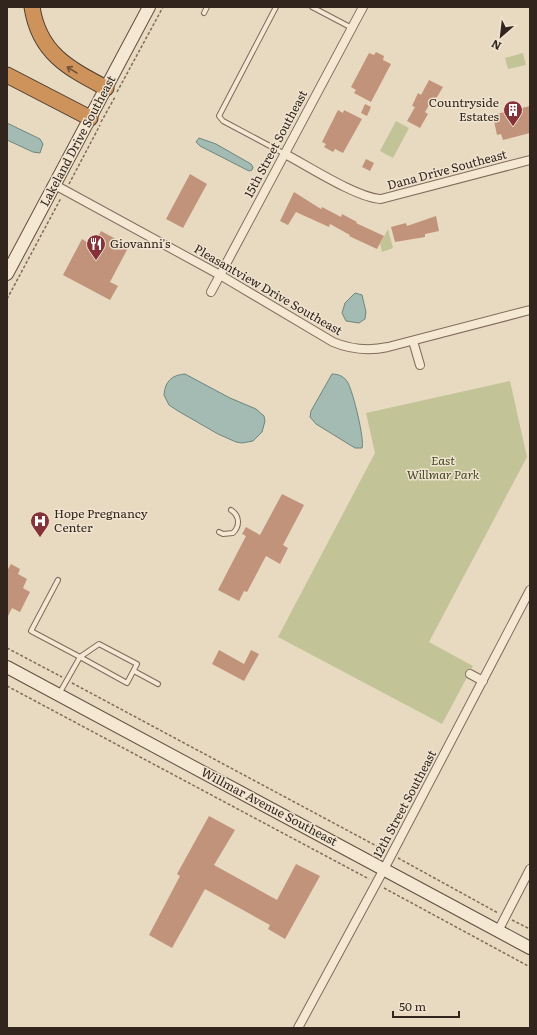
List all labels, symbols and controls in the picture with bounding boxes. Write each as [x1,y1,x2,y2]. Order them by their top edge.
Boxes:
north arrow [481,16,521,56]
text: N [488,36,504,55]
one-way arrow [66,65,78,73]
street label: Lakeland Drive Southeast [35,72,119,209]
street label: 15th Street Southeast [239,86,311,201]
place label: Countryside Estates [429,93,500,125]
building icon: Countryside Estates [502,99,524,127]
street label: Dana Drive Southeast [385,144,509,194]
restaurant icon: Giovanni's [85,233,107,261]
place label: Giovanni's [110,234,171,252]
street label: Pleasantview Drive Southeast [191,239,346,339]
park label: East Willmar Park [407,451,480,483]
place label: Hope Pregnancy Center [54,504,148,536]
hospital icon: Hope Pregnancy Center [29,510,51,538]
street label: 12th Street Southeast [368,746,440,861]
street label: Willmar Avenue Southeast [198,762,341,850]
scale bar [393,993,459,1019]
text: 50 m [399,997,426,1015]

